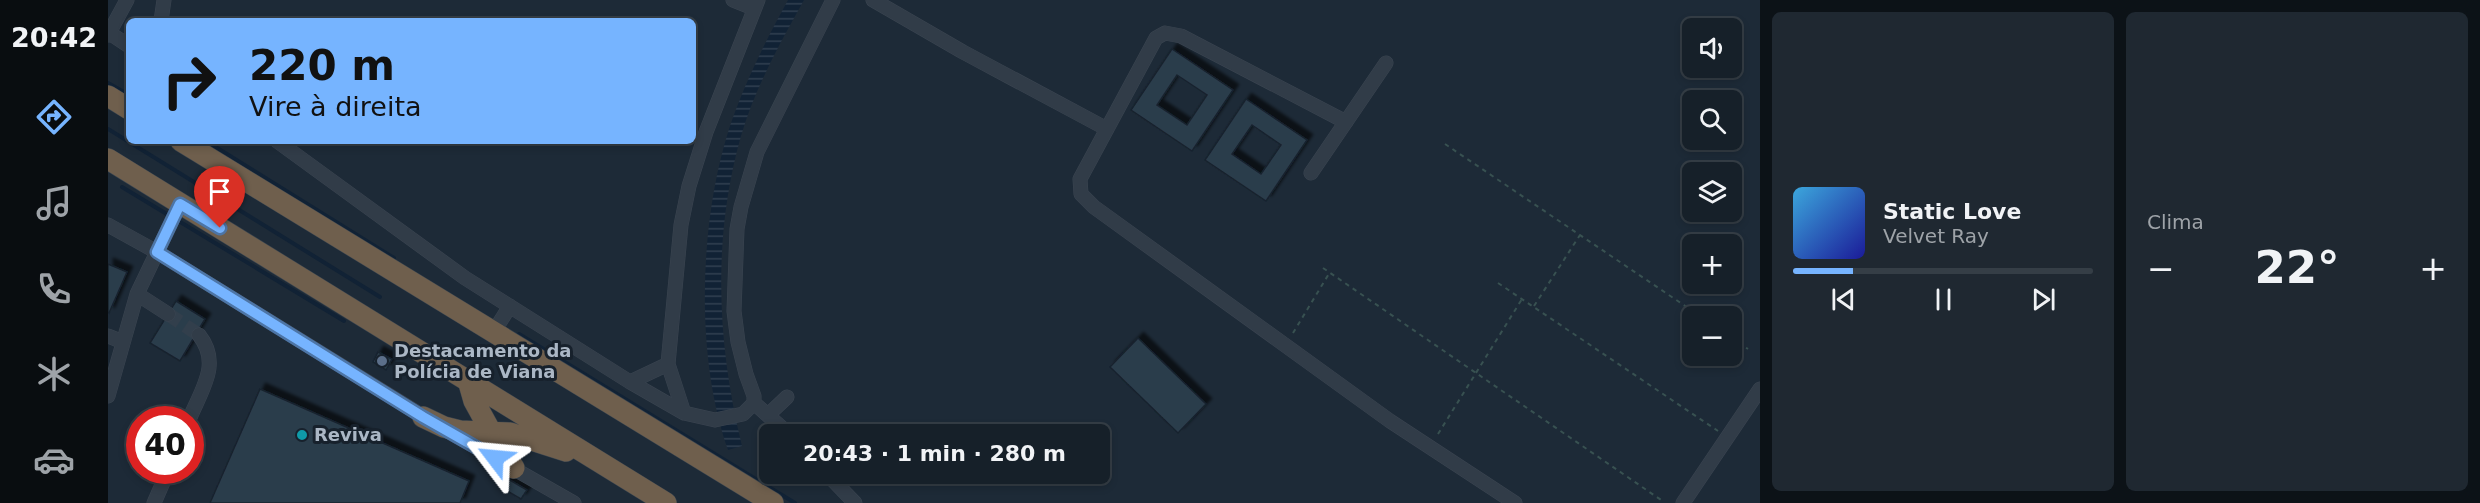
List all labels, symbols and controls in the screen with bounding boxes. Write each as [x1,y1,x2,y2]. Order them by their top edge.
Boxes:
map controls [1682,18,1742,366]
button: sound [1682,18,1742,78]
text: 20:42 [11,22,97,53]
text: 220 m [249,41,395,90]
icon: right [150,42,228,120]
button: search [1682,90,1742,150]
text: Vire à direita [249,91,422,122]
icon: directions [33,96,75,138]
button: layers [1682,162,1742,222]
pin [194,166,245,228]
icon: arrive [203,175,236,208]
icon: music [33,182,75,224]
text: Static Love [1883,199,2021,224]
text: Clima [2147,210,2204,234]
text: Velvet Ray [1883,224,1989,248]
button: + [1682,234,1742,294]
text: 22° [2254,241,2340,294]
text: − [2147,249,2175,288]
text: + [2419,249,2447,288]
icon: phone [33,268,75,310]
icon: previous [1827,283,1860,316]
icon: pause [1927,283,1960,316]
icon: next [2027,283,2060,316]
button: − [1682,306,1742,366]
place label: Destacamento da Polícia de Viana [394,340,571,382]
icon: climate [33,353,75,395]
marker: Destacamento da Polícia de Viana [375,354,389,368]
speed limit sign: 40 [126,406,204,484]
place label: Reviva [314,424,382,445]
position arrow [463,426,527,490]
marker: Reviva [295,428,309,442]
icon: car [33,439,75,481]
text: 20:43 · 1 min · 280 m [803,441,1066,466]

